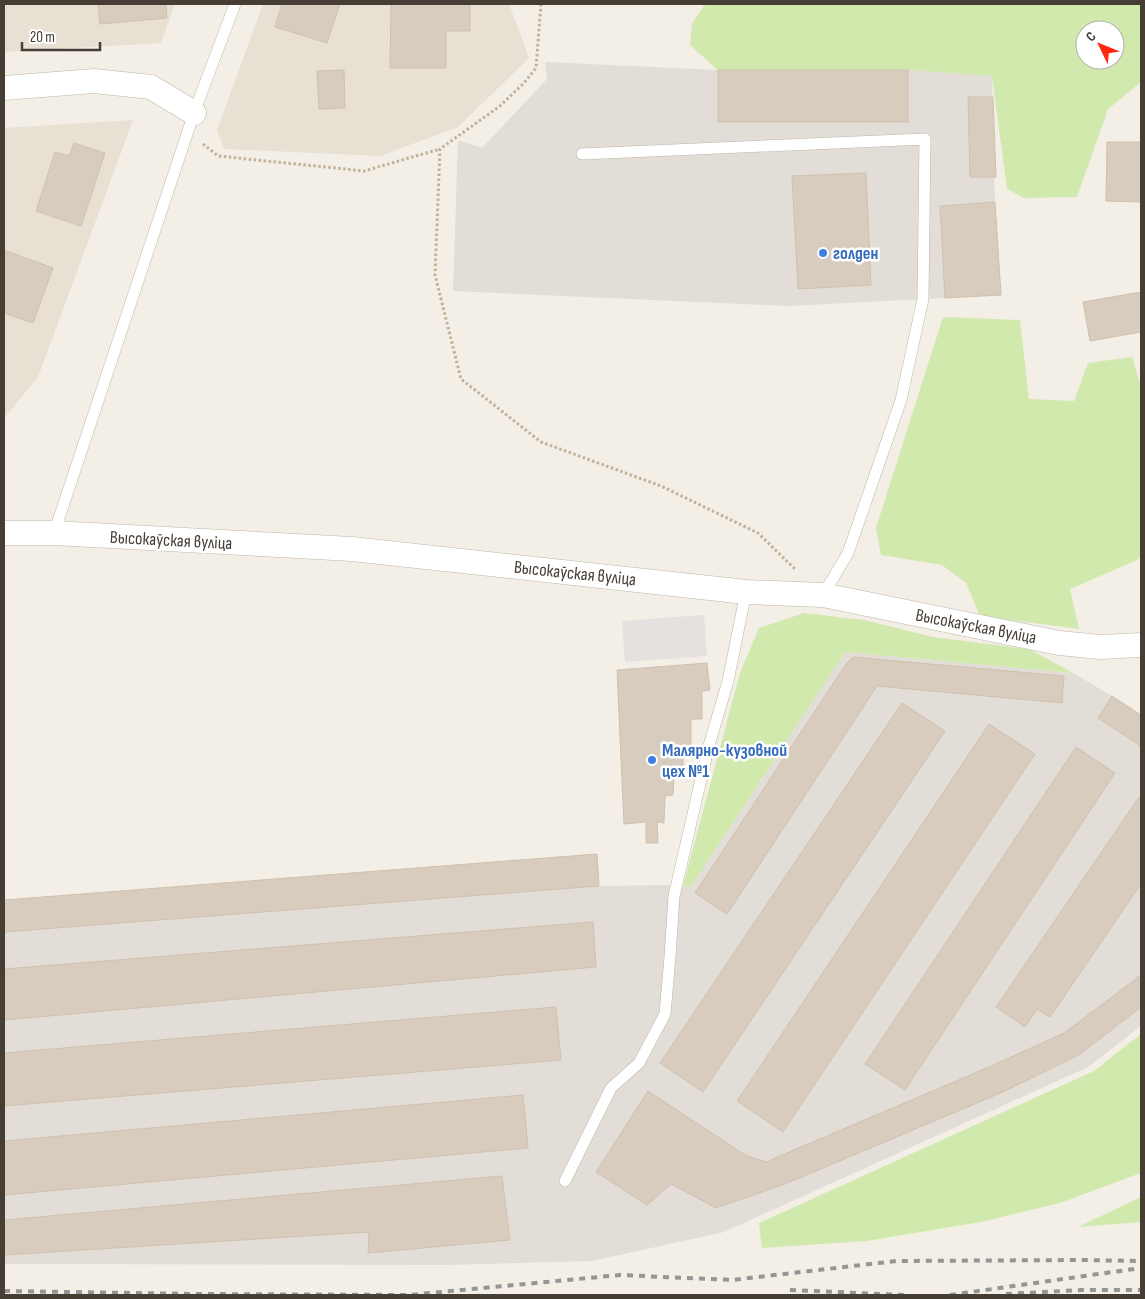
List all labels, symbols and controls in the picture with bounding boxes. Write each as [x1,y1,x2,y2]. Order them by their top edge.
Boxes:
scale bar [22,20,100,52]
north arrow [1075,20,1125,70]
text: 20 m [30,28,55,47]
text: С [1082,28,1100,45]
place label: голден [833,243,878,264]
marker: голден [817,247,829,259]
street label: Высокаўская вуліца [109,527,233,554]
street label: Высокаўская вуліца [513,557,637,590]
street label: Высокаўская вуліца [914,604,1038,649]
place label: Малярно-кузовной цех №1 [662,740,787,782]
marker: Малярно-кузовной цех №1 [646,754,658,766]

